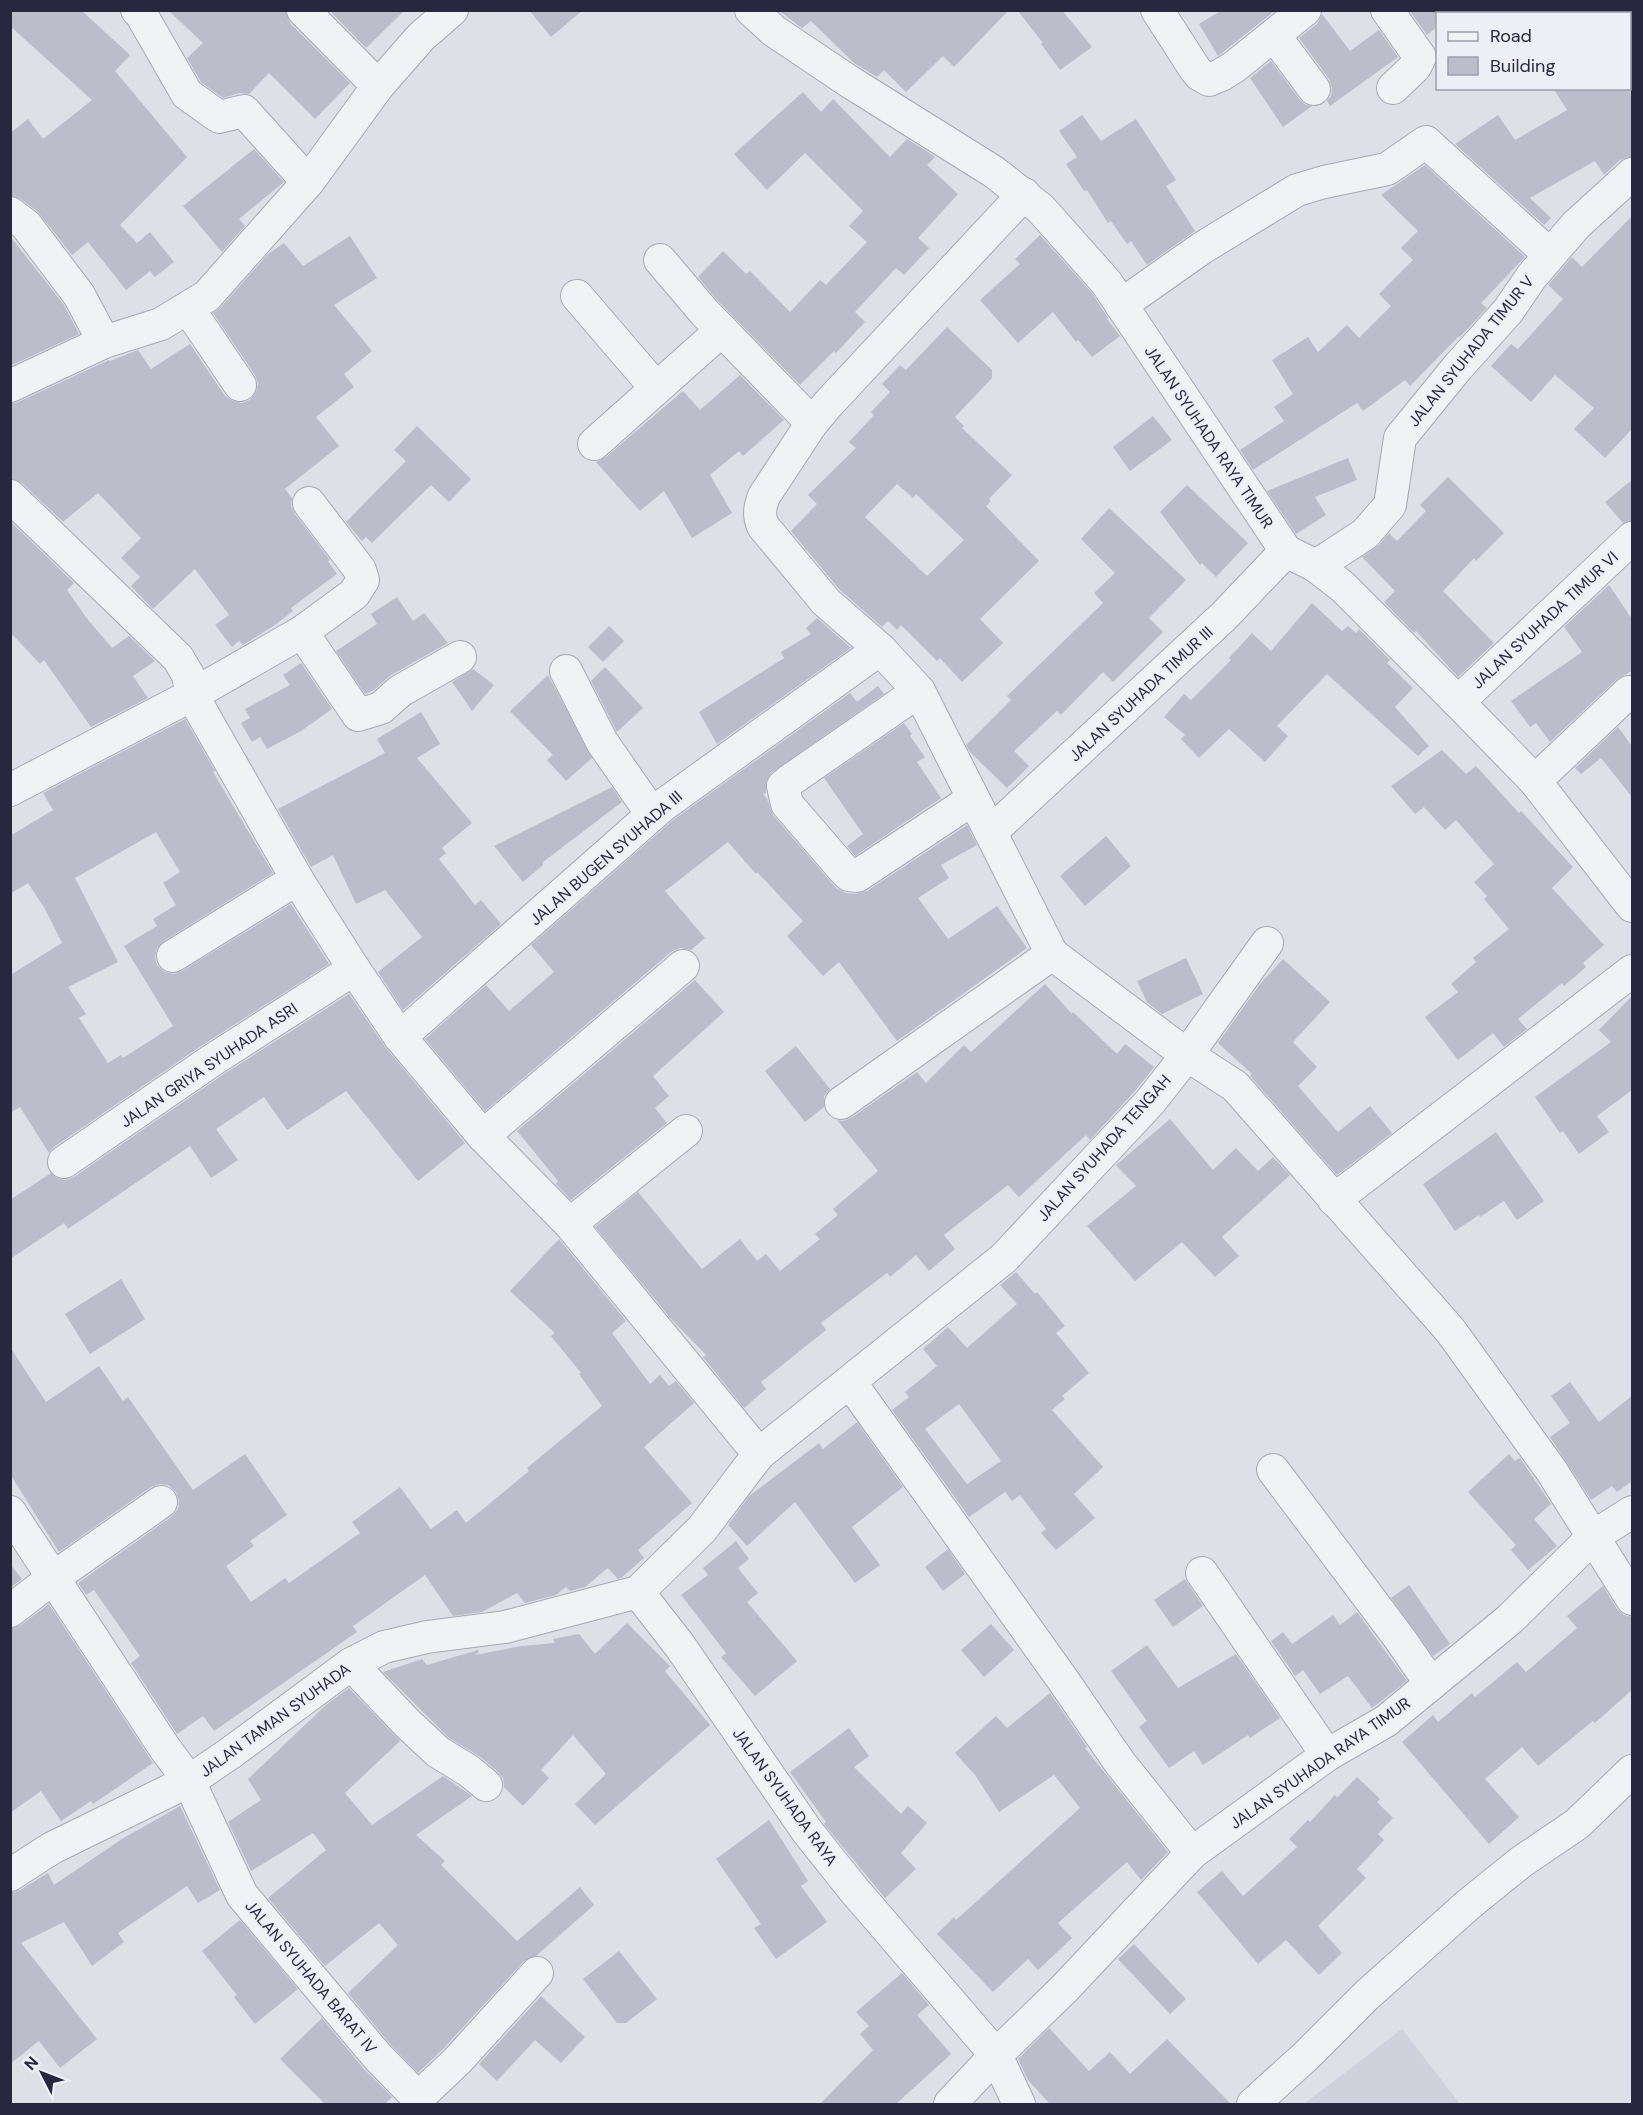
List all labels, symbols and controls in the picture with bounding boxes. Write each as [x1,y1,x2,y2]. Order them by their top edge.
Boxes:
legend [1436,12,1631,90]
text: Road [1490,24,1532,48]
text: Building [1490,54,1555,78]
street label: JALAN SYUHADA TIMUR V [1403,271,1539,431]
street label: JALAN SYUHADA RAYA TIMUR [1140,342,1278,532]
street label: JALAN SYUHADA TIMUR VI [1467,547,1623,693]
street label: JALAN SYUHADA TIMUR III [1065,622,1217,766]
street label: JALAN BUGEN SYUHADA III [525,786,687,930]
street label: JALAN GRIYA SYUHADA ASRI [116,998,302,1132]
street label: JALAN SYUHADA TENGAH [1032,1070,1176,1226]
street label: JALAN TAMAN SYUHADA [196,1658,355,1782]
street label: JALAN SYUHADA RAYA TIMUR [1226,1693,1414,1833]
street label: JALAN SYUHADA RAYA [728,1724,842,1870]
street label: JALAN SYUHADA BARAT IV [241,1896,382,2058]
north arrow [12,2043,72,2103]
text: N [20,2052,43,2075]

